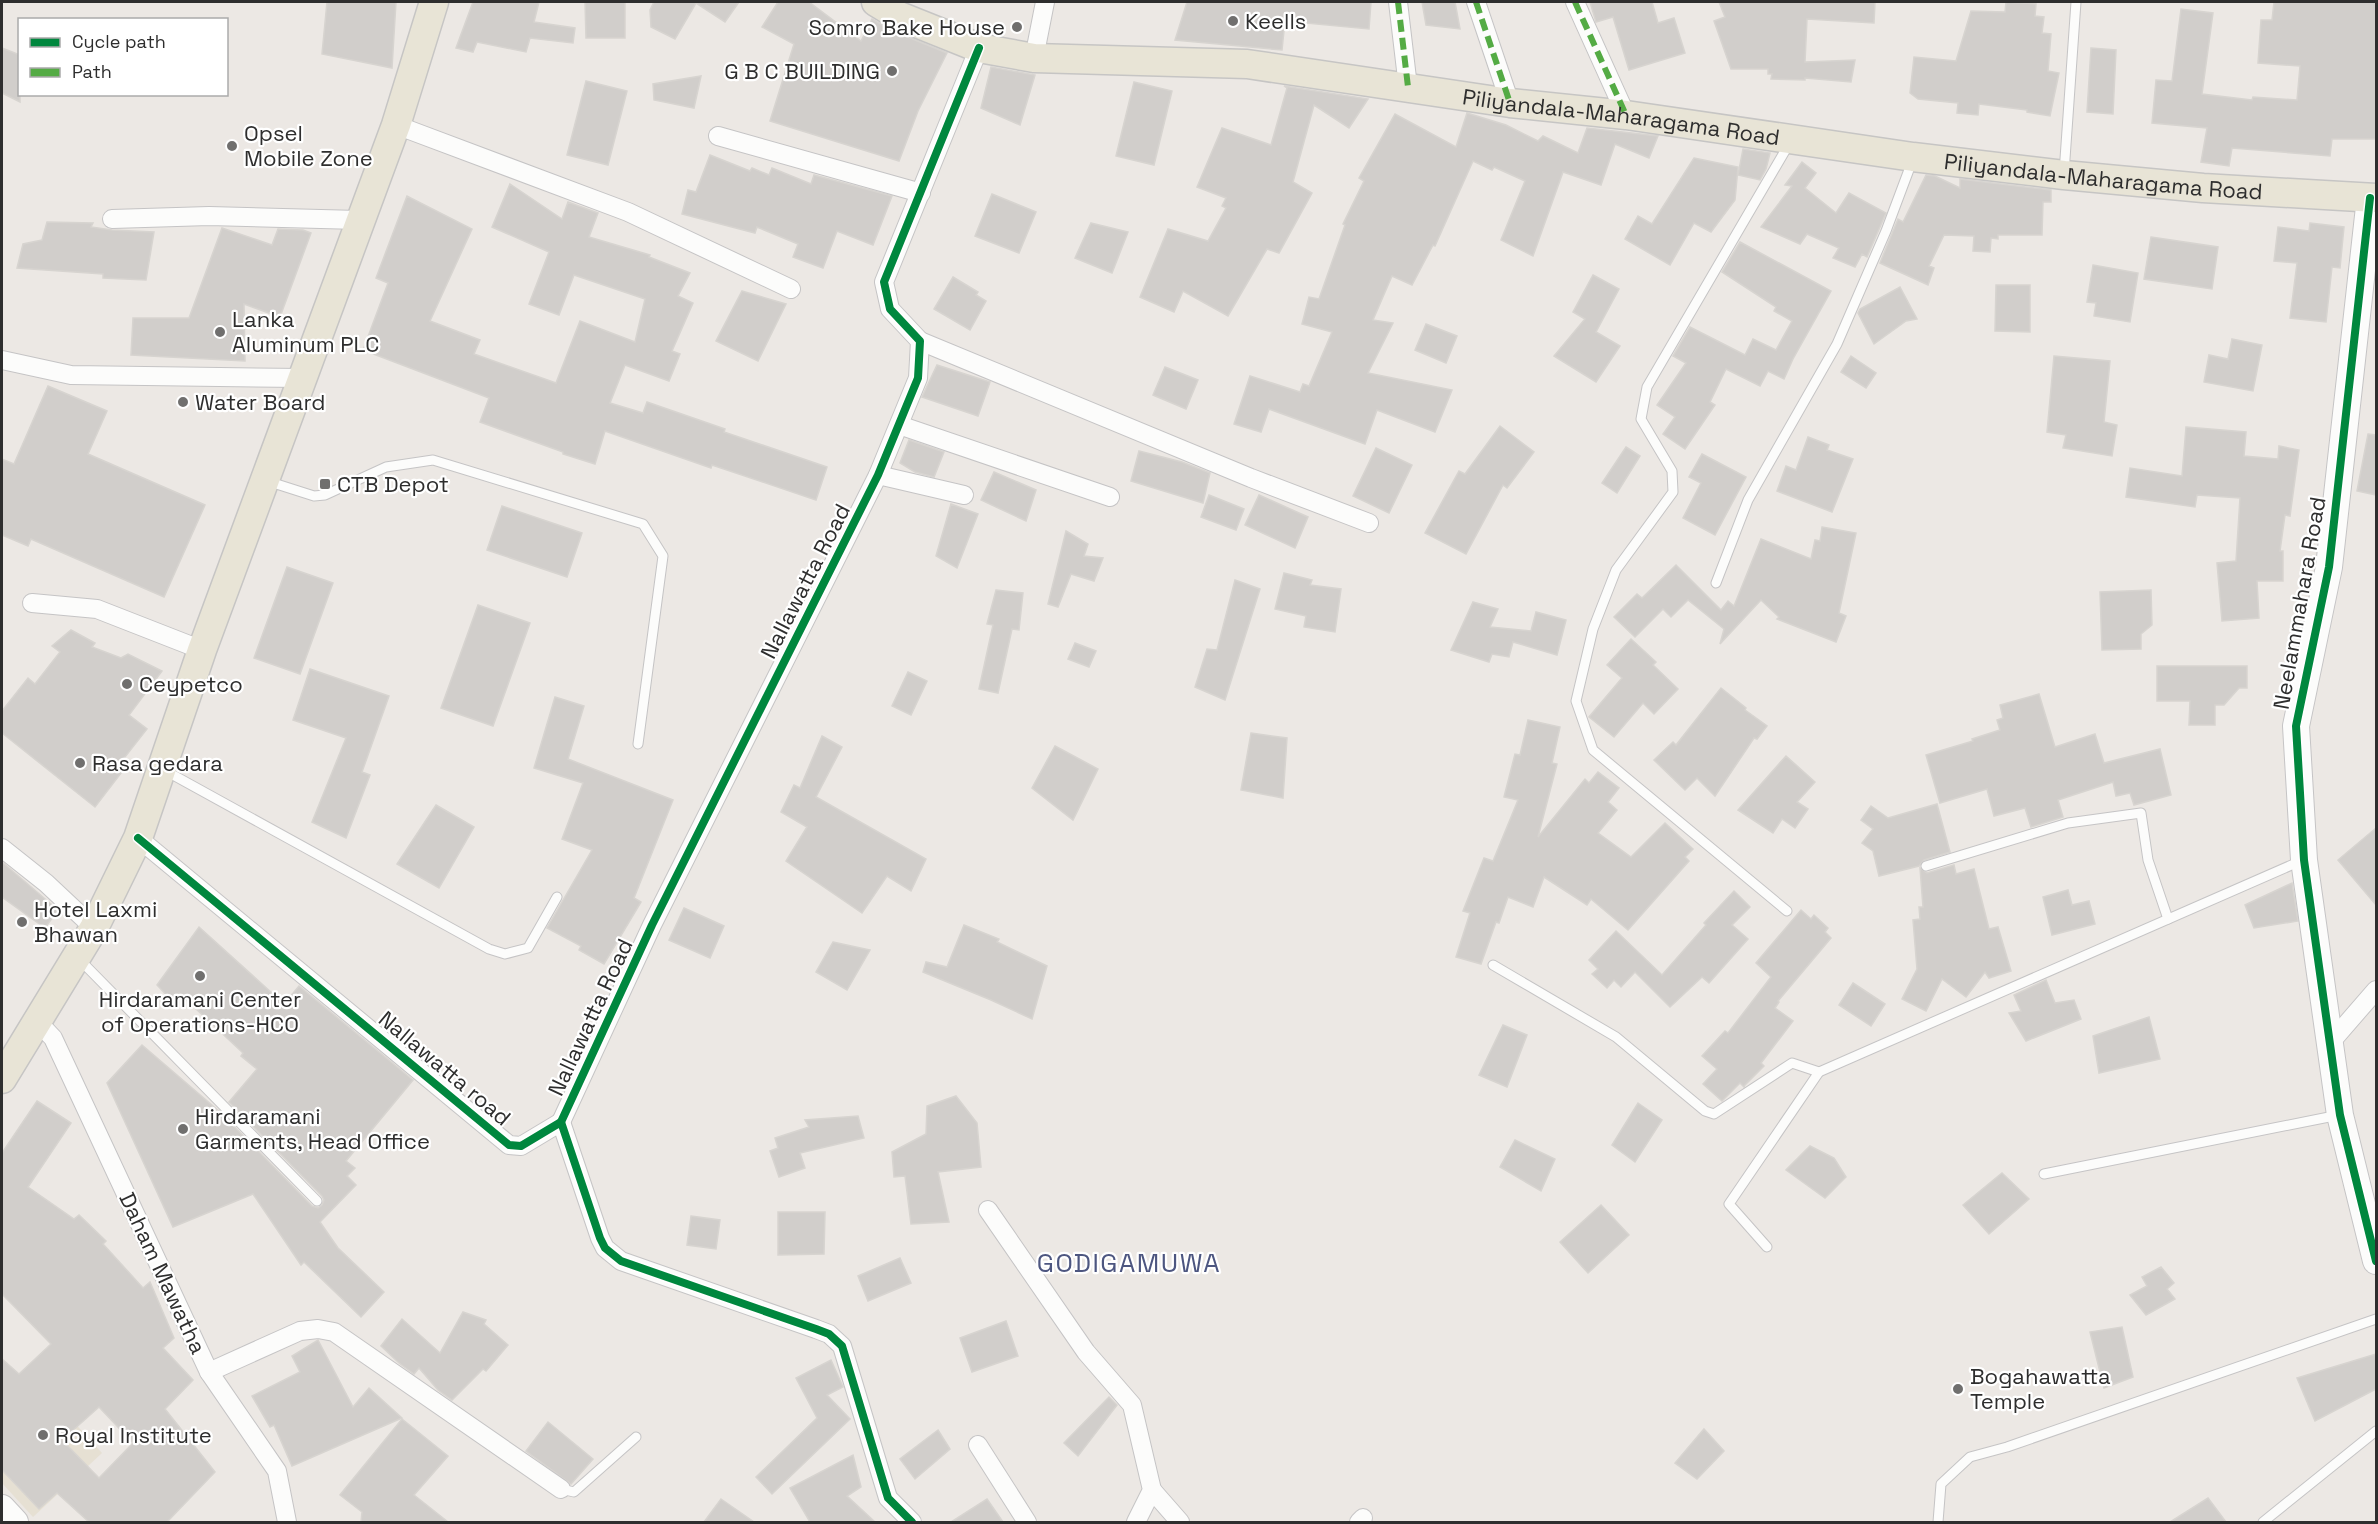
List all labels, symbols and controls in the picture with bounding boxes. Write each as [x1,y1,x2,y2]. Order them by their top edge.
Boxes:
place label: Keells [1245,7,1306,35]
place label: Somro Bake House [809,13,1005,41]
marker: Keells [1226,14,1240,28]
legend [18,18,228,96]
marker: Somro Bake House [1010,20,1024,34]
text: Cycle path [72,30,166,53]
place label: G B C BUILDING [724,57,880,85]
text: Path [72,60,112,83]
marker: G B C BUILDING [885,64,899,78]
street label: Piliyandala-Maharagama Road [1461,82,1782,151]
place label: Opsel Mobile Zone [244,119,373,172]
marker: Opsel Mobile Zone [225,139,239,153]
street label: Piliyandala-Maharagama Road [1943,147,2263,205]
place label: Lanka Aluminum PLC [232,305,379,358]
marker: Lanka Aluminum PLC [213,325,227,339]
place label: Water Board [195,388,326,416]
marker: Water Board [176,395,190,409]
place label: CTB Depot [337,470,449,498]
marker: CTB Depot [318,477,332,491]
street label: Neelammahara Road [2266,494,2332,712]
street label: Nallawatta Road [754,499,856,663]
place label: Ceypetco [139,670,243,698]
marker: Ceypetco [120,677,134,691]
place label: Rasa gedara [92,749,223,777]
marker: Rasa gedara [73,756,87,770]
place label: Hotel Laxmi Bhawan [34,895,157,948]
marker: Hotel Laxmi Bhawan [15,915,29,929]
street label: Nallawatta Road [541,934,639,1100]
marker: Hirdaramani Center of Operations-HCO [193,969,207,983]
place label: Hirdaramani Center of Operations-HCO [99,985,301,1038]
street label: Nallawatta road [373,1005,517,1131]
place label: Hirdaramani Garments, Head Office [195,1102,430,1155]
marker: Hirdaramani Garments, Head Office [176,1122,190,1136]
street label: Daham Mawatha [113,1188,213,1359]
district label: GODIGAMUWA [1037,1246,1221,1280]
place label: Bogahawatta Temple [1970,1362,2111,1415]
marker: Bogahawatta Temple [1951,1382,1965,1396]
place label: Royal Institute [55,1421,212,1449]
marker: Royal Institute [36,1428,50,1442]

